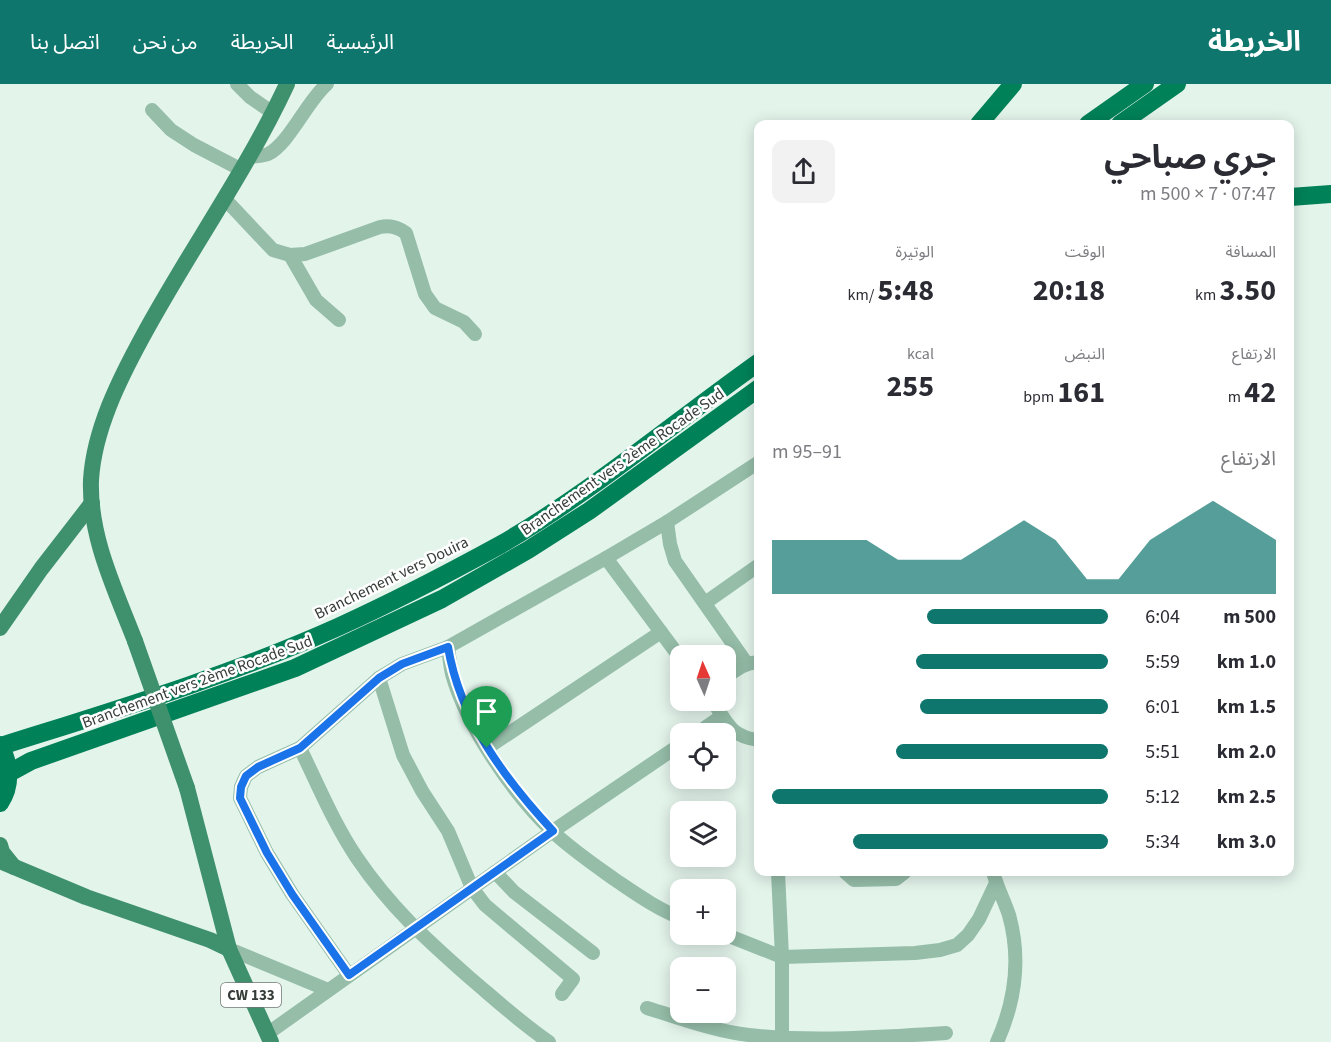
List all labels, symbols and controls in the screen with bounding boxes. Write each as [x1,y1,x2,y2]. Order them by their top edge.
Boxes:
text: الخريطة [1208,22,1301,62]
text: اتصل بنا [30,27,100,57]
text: من نحن [133,27,198,57]
text: الخريطة [231,27,294,57]
text: الرئيسية [327,27,394,57]
text: جري صباحي [1104,134,1276,181]
button: share [772,140,835,203]
text: 07:47 · 7 × 500 m [1140,180,1276,208]
text: الوتيرة [896,241,934,263]
text: الوقت [1065,241,1105,263]
text: المسافة [1226,241,1276,263]
text: 5:48 [877,269,934,312]
text: 20:18 [1033,269,1105,312]
text: 3.50 [1219,269,1276,312]
text: /km [847,284,877,306]
text: km [1195,284,1219,306]
text: kcal [907,343,934,365]
text: النبض [1064,343,1105,365]
text: الارتفاع [1232,343,1276,365]
text: 255 [886,365,934,408]
text: 161 [1057,371,1105,414]
text: 42 [1244,371,1276,414]
street label: Branchement vers 2ème Rocade Sud [516,383,729,541]
text: bpm [1023,386,1057,408]
text: m [1228,386,1244,408]
text: 91–95 m [772,438,842,466]
text: الارتفاع [1221,445,1276,473]
street label: Branchement vers Douira [311,531,472,625]
text: 6:04 [1145,603,1180,631]
text: 500 m [1223,603,1276,631]
street label: Branchement vers 2ème Rocade Sud [79,630,316,734]
north arrow [670,645,736,711]
map controls [670,645,736,1023]
text: 5:59 [1145,648,1180,676]
text: 1.0 km [1217,648,1276,676]
pin [461,686,512,748]
text: 6:01 [1145,693,1180,721]
text: 1.5 km [1217,693,1276,721]
icon: arrive [470,695,503,728]
button: locate [670,723,736,789]
text: 5:51 [1145,738,1180,766]
text: 2.0 km [1217,738,1276,766]
text: 5:12 [1145,783,1180,811]
text: 2.5 km [1217,783,1276,811]
button: layers [670,801,736,867]
text: 5:34 [1145,828,1180,856]
text: 3.0 km [1217,828,1276,856]
button: + [670,879,736,945]
button: − [670,957,736,1023]
road number: CW 133 [221,983,281,1007]

